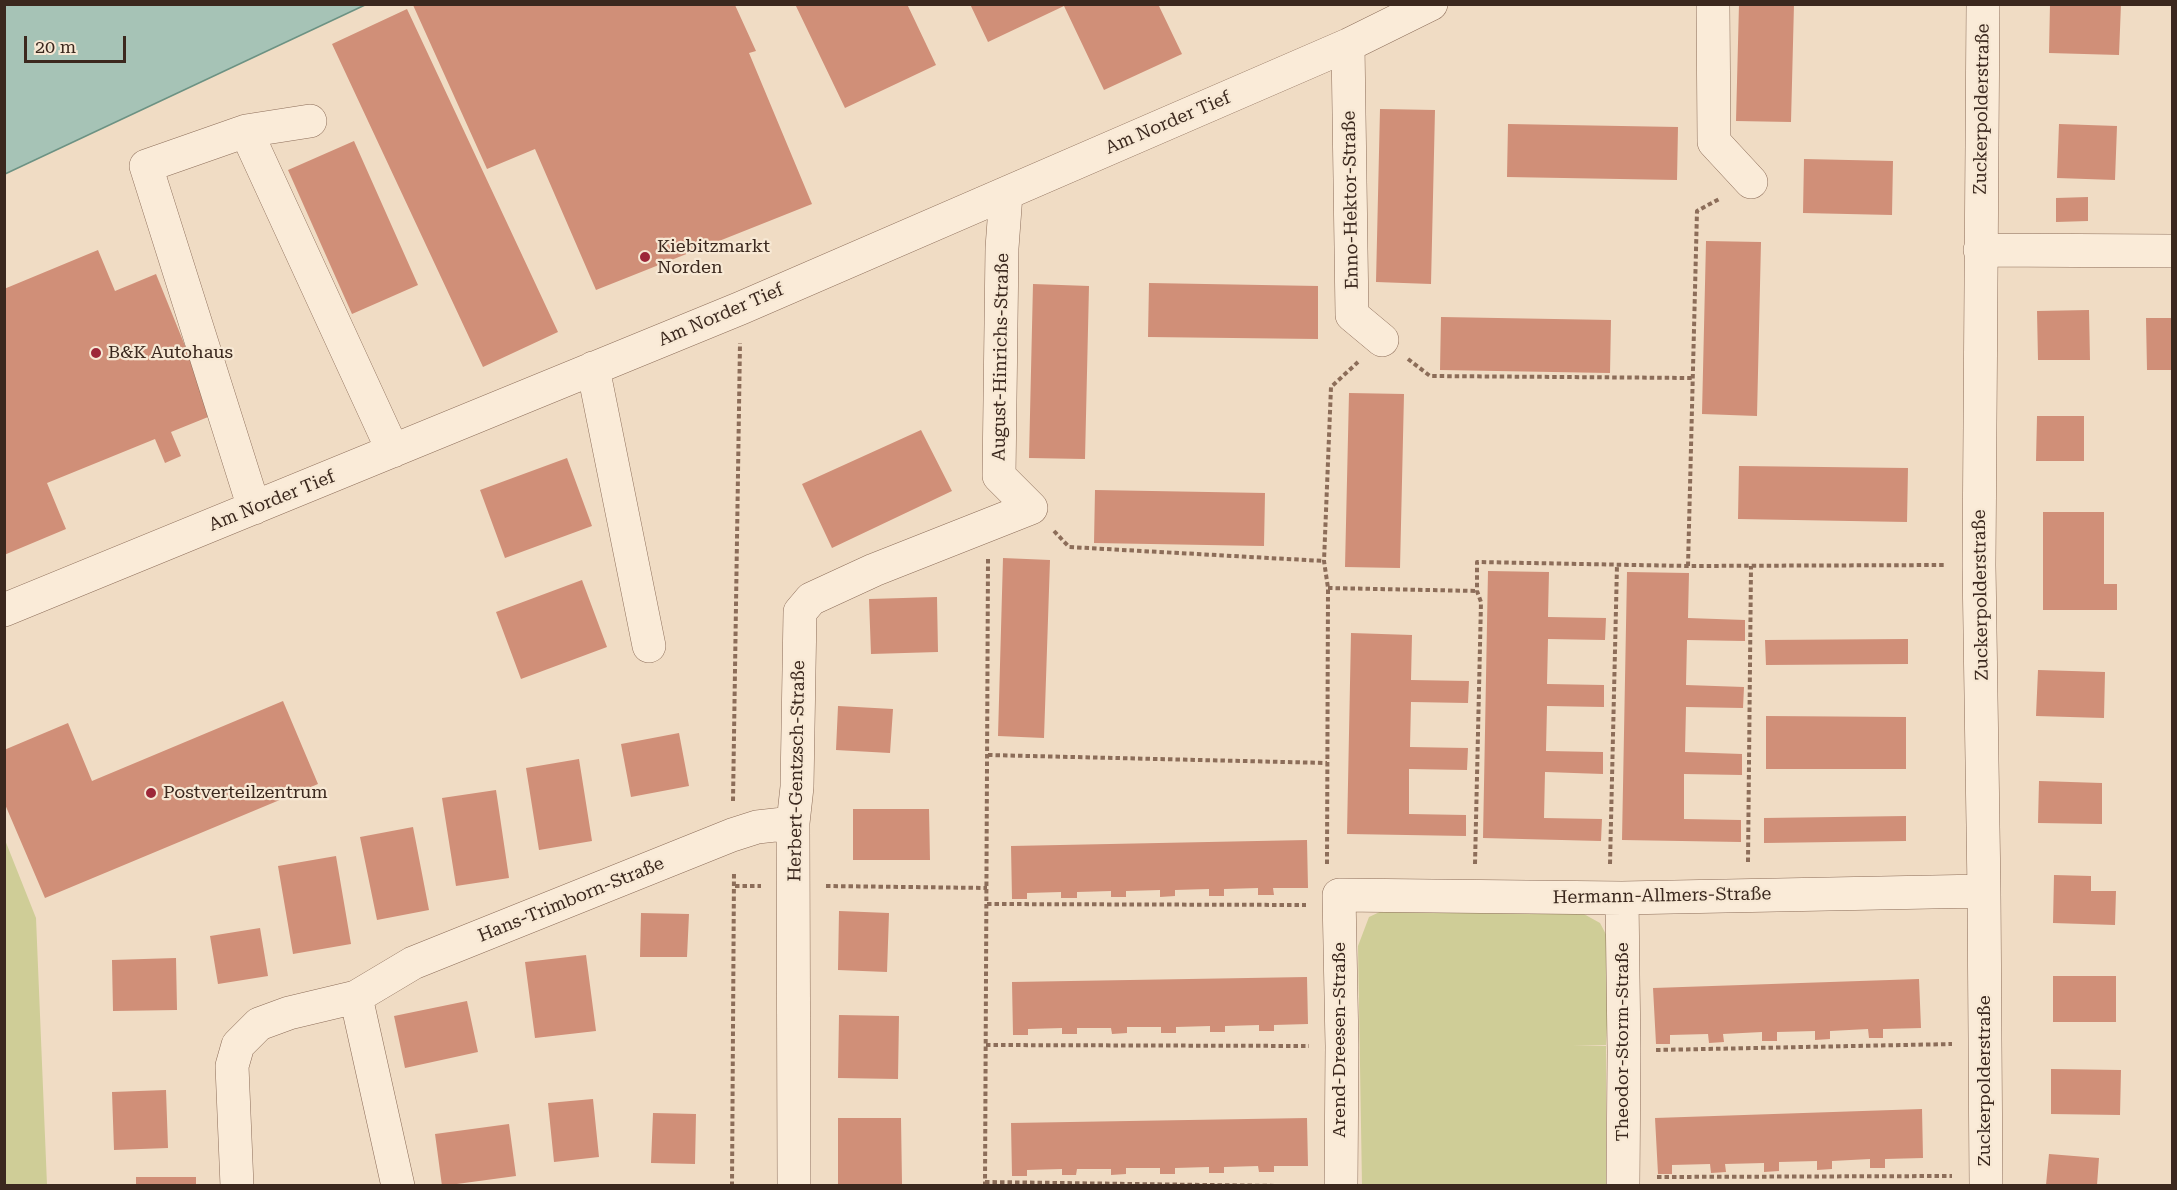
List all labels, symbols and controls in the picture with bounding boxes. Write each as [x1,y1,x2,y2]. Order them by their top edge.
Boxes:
street label: Zuckerpolderstraße [1970,23,1994,195]
scale bar [27,24,129,62]
text: 20 m [35,36,76,57]
street label: Am Norder Tief [1102,87,1234,159]
street label: Enno-Hektor-Straße [1339,110,1363,290]
place label: Kiebitzmarkt Norden [657,236,770,278]
marker: Kiebitzmarkt Norden [638,250,652,264]
street label: August-Hinrichs-Straße [988,253,1014,461]
street label: Am Norder Tief [655,279,787,351]
place label: B&K Autohaus [108,342,233,364]
marker: B&K Autohaus [89,346,103,360]
street label: Am Norder Tief [206,466,338,536]
street label: Zuckerpolderstraße [1969,509,1993,681]
street label: Herbert-Gentzsch-Straße [784,660,810,882]
place label: Postverteilzentrum [163,782,328,804]
marker: Postverteilzentrum [144,786,158,800]
street label: Hans-Trimborn-Straße [475,853,667,947]
street label: Hermann-Allmers-Straße [1552,883,1772,909]
street label: Arend-Dreesen-Straße [1329,942,1351,1138]
street label: Theodor-Storm-Straße [1612,942,1634,1142]
street label: Zuckerpolderstraße [1974,995,1996,1167]

